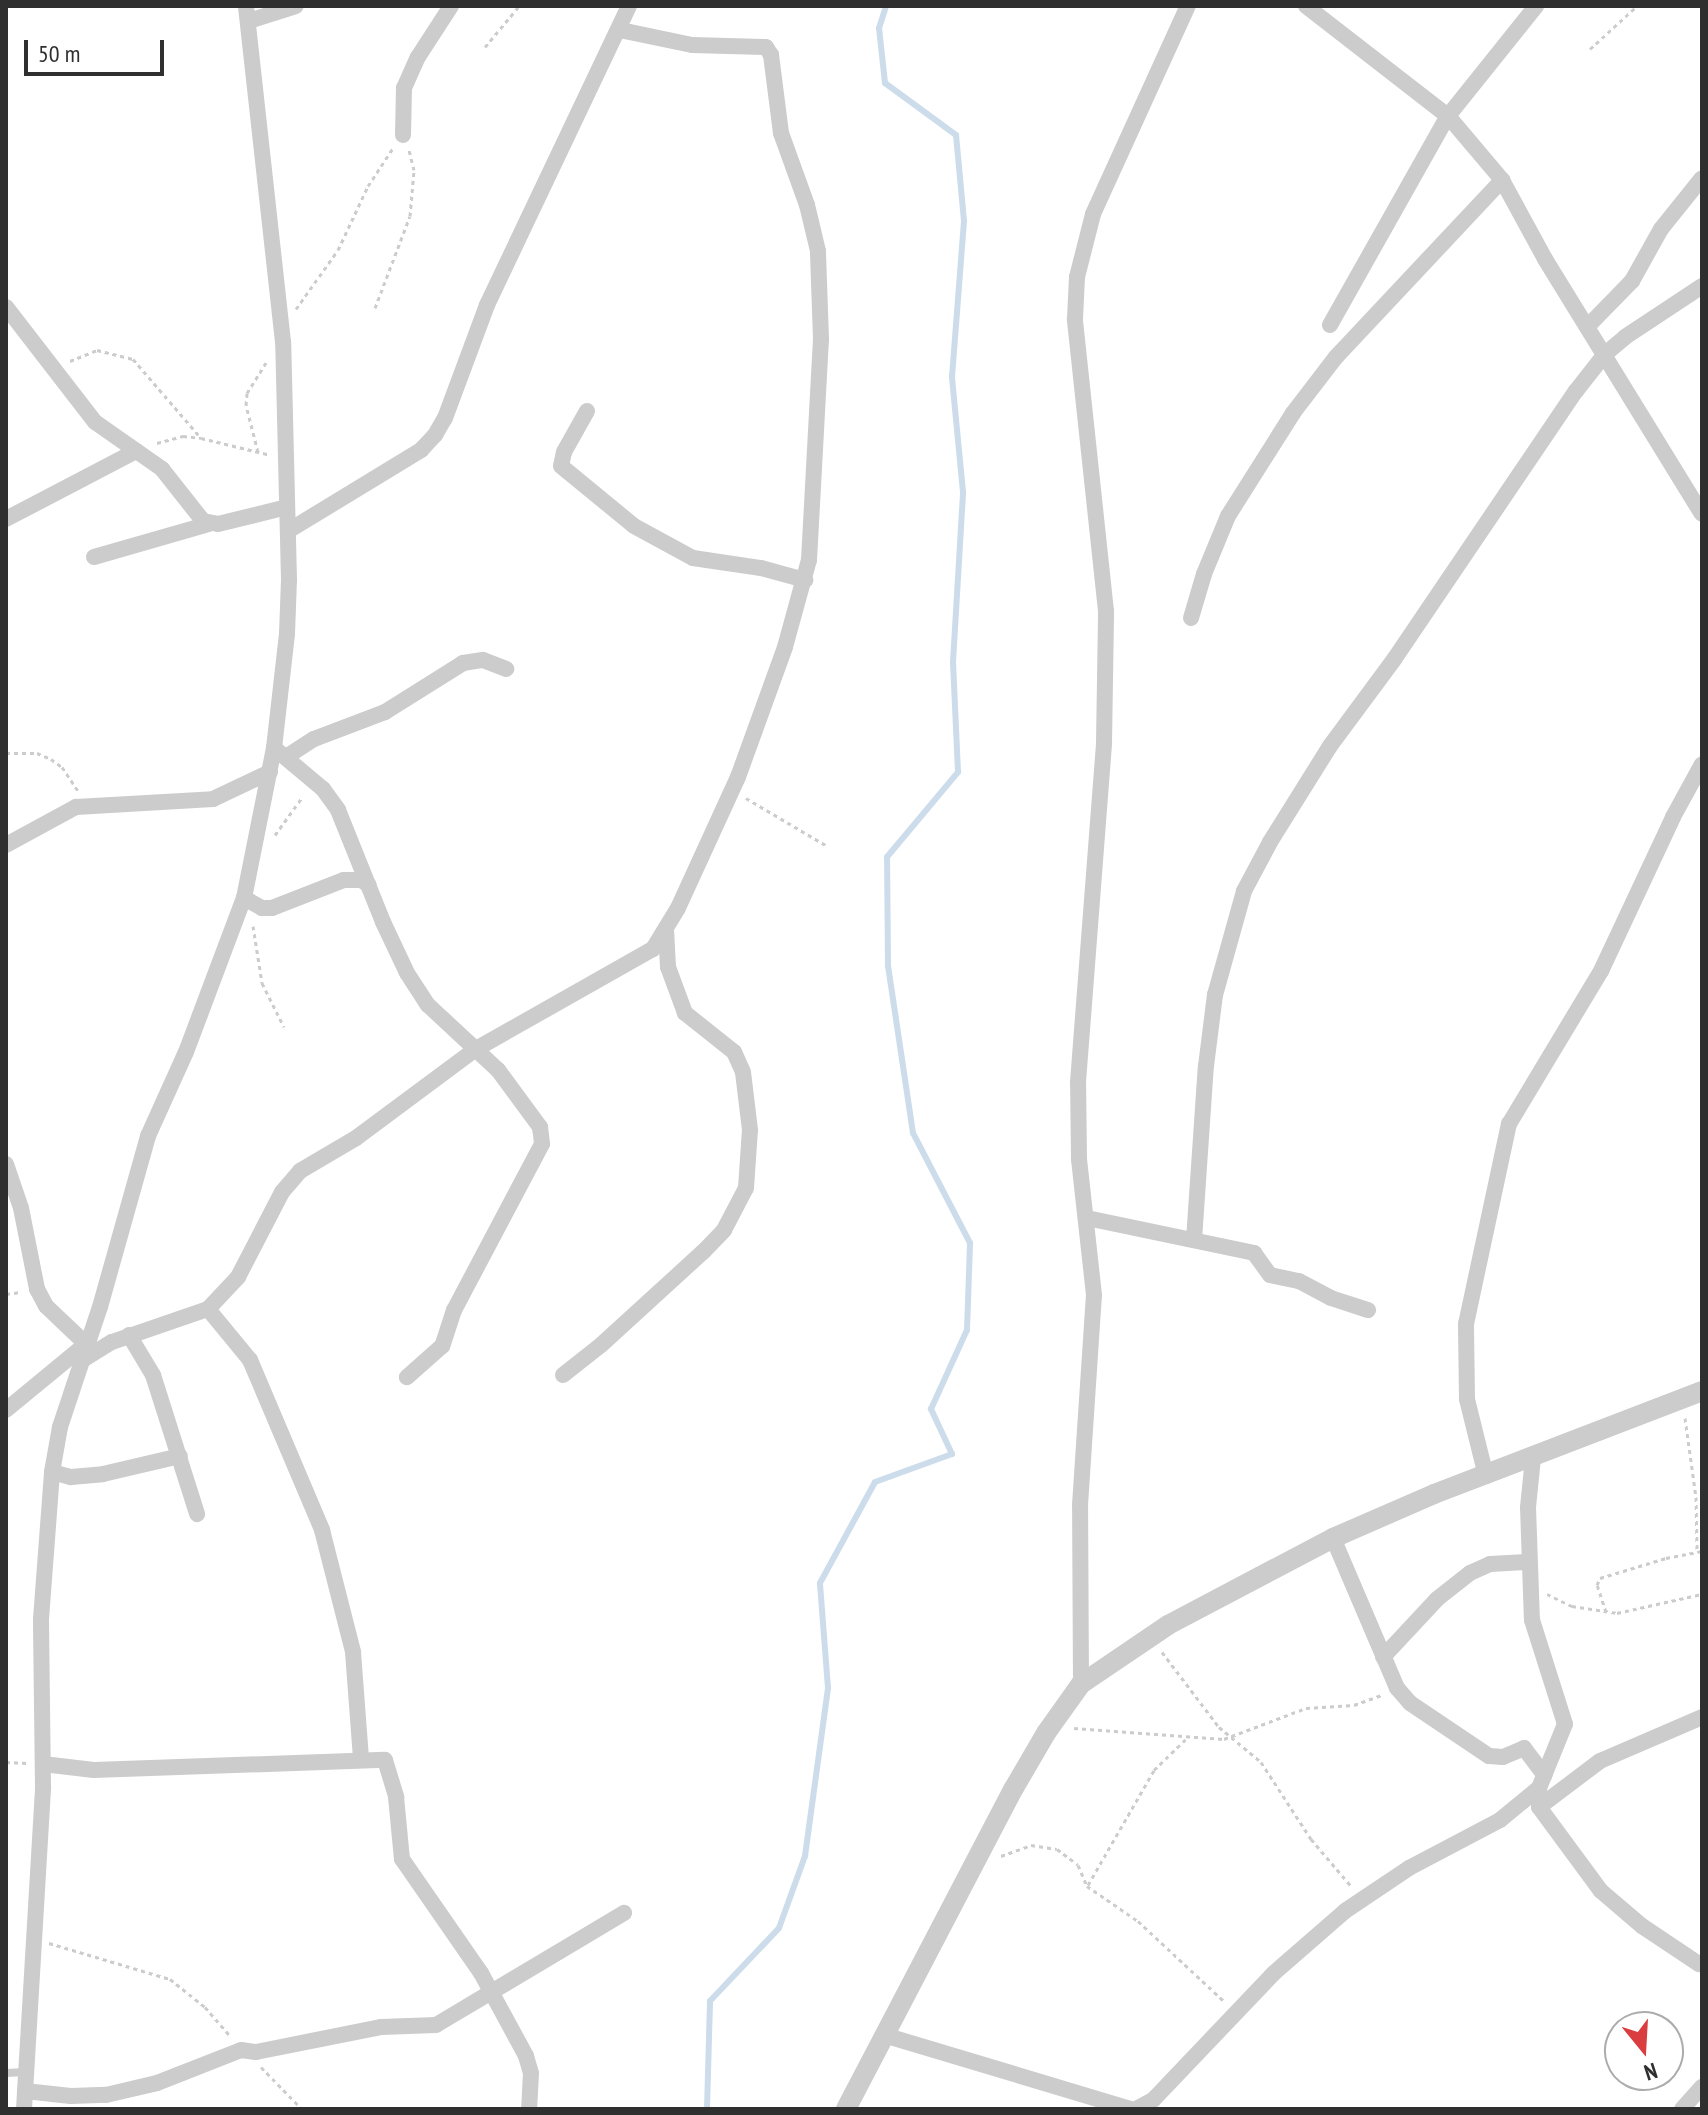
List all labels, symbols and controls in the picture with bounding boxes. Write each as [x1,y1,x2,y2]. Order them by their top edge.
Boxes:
scale bar [28,24,168,74]
text: 50 m [38,38,80,69]
north arrow [1604,2011,1684,2091]
text: N [1641,2057,1661,2087]

